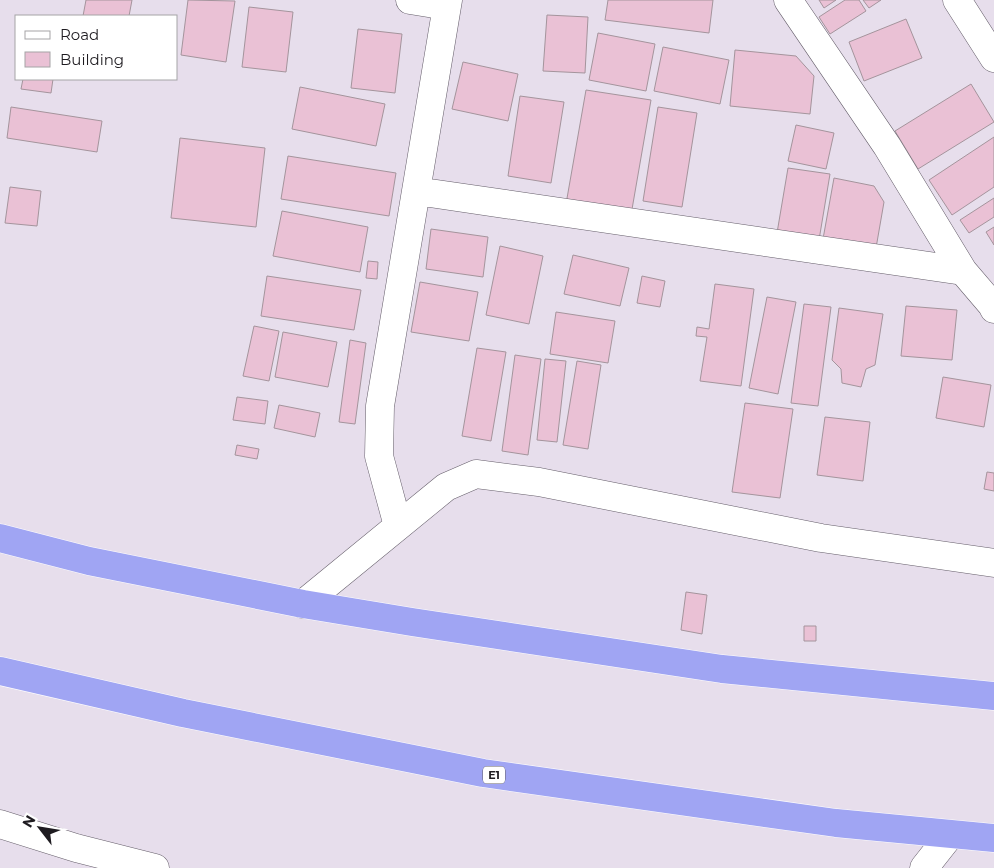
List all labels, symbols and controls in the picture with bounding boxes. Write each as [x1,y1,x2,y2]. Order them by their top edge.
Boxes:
legend [15,15,178,80]
text: Road [60,25,99,44]
text: Building [60,50,124,69]
road number: E1 [483,766,505,784]
north arrow [15,803,65,853]
text: N [18,812,39,831]

